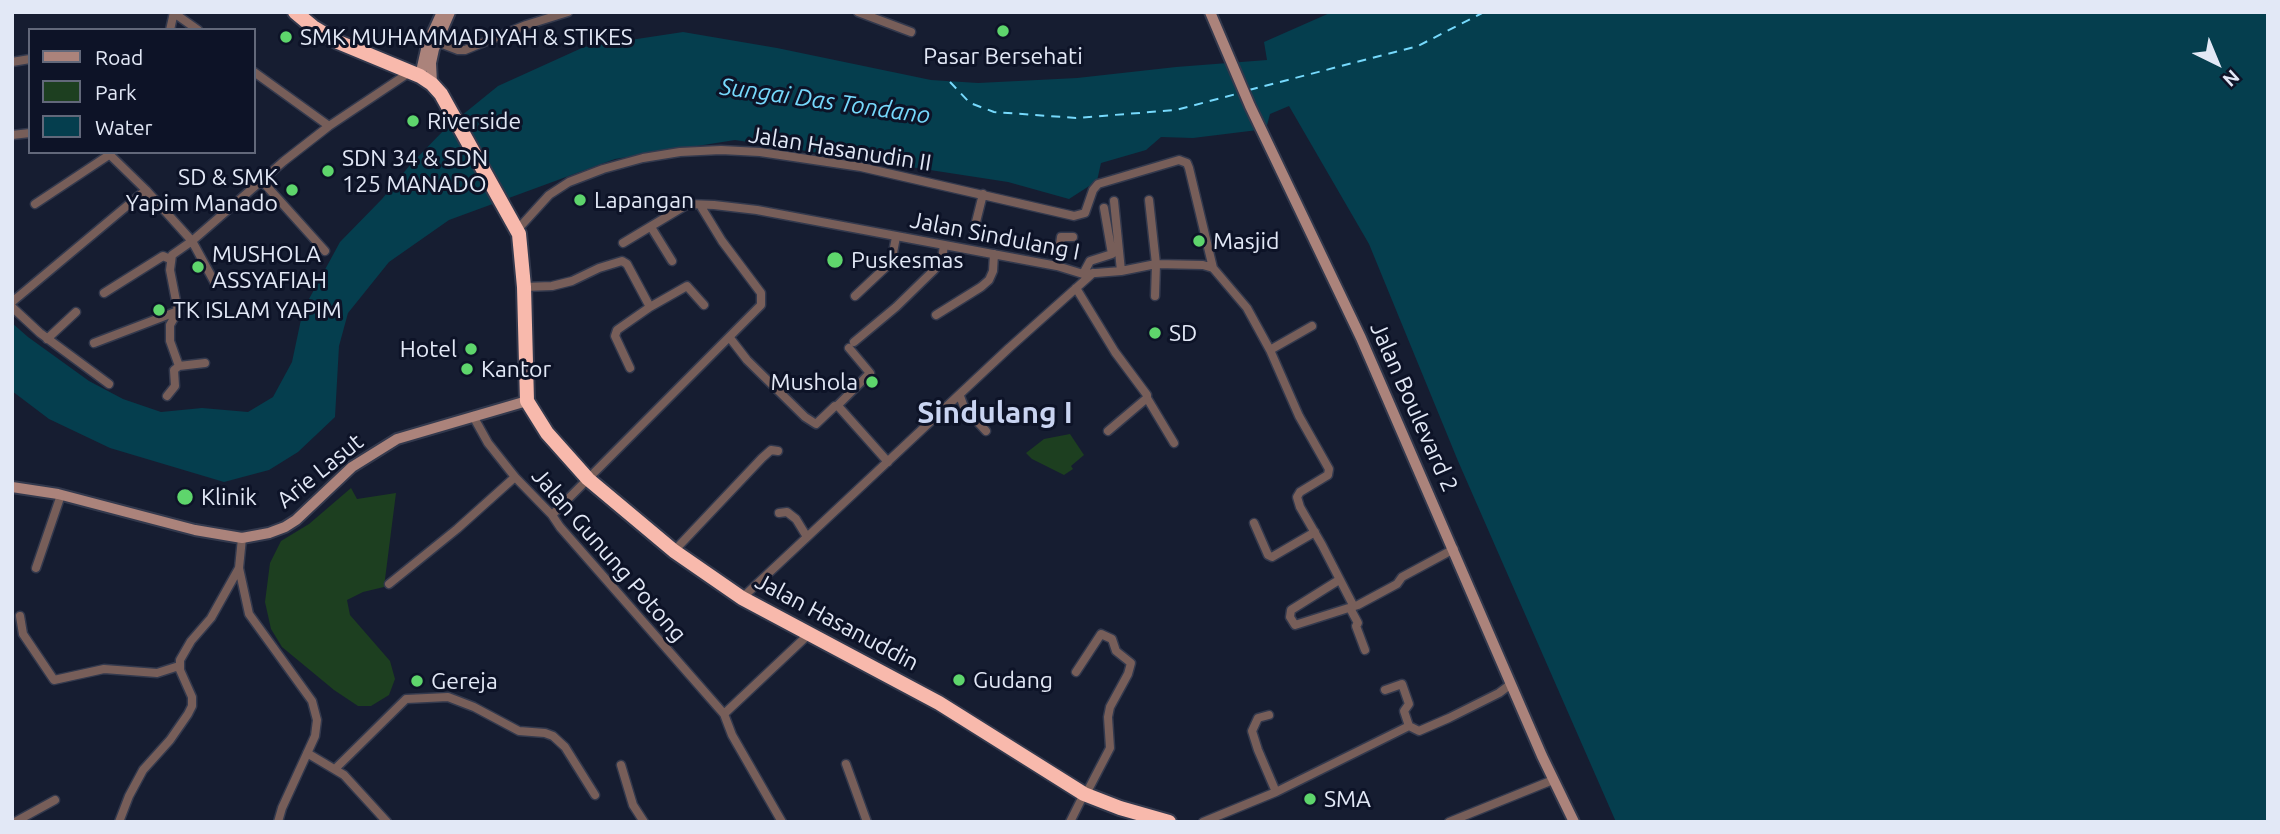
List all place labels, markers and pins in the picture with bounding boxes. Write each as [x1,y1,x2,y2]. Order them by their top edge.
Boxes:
place label: SMK MUHAMMADIYAH & STIKES [300,23,633,51]
marker: Pasar Bersehati [995,23,1011,39]
marker: SMK MUHAMMADIYAH & STIKES [278,29,294,45]
place label: Pasar Bersehati [923,42,1083,70]
place label: Riverside [427,107,521,135]
marker: Riverside [405,113,421,129]
place label: SDN 34 & SDN 125 MANADO [342,144,488,198]
place label: SD & SMK Yapim Manado [126,163,278,217]
marker: SDN 34 & SDN 125 MANADO [320,163,336,179]
marker: SD & SMK Yapim Manado [284,182,300,198]
place label: Lapangan [594,186,694,214]
marker: Lapangan [572,192,588,208]
place label: Masjid [1213,227,1279,255]
marker: Masjid [1191,233,1207,249]
place label: MUSHOLA ASSYAFIAH [212,240,327,294]
place label: Puskesmas [851,246,963,274]
marker: Puskesmas [825,250,845,270]
marker: MUSHOLA ASSYAFIAH [190,259,206,275]
place label: TK ISLAM YAPIM [173,296,342,324]
marker: TK ISLAM YAPIM [151,302,167,318]
place label: SD [1169,319,1197,347]
marker: SD [1147,325,1163,341]
place label: Hotel [400,335,457,363]
marker: Hotel [463,341,479,357]
place label: Kantor [481,355,551,383]
marker: Kantor [459,361,475,377]
place label: Mushola [770,368,858,396]
marker: Mushola [864,374,880,390]
place label: Klinik [201,483,257,511]
marker: Klinik [175,487,195,507]
place label: Gudang [973,666,1053,694]
place label: Gereja [431,667,498,695]
marker: Gudang [951,672,967,688]
marker: Gereja [409,673,425,689]
place label: SMA [1324,785,1371,813]
marker: SMA [1302,791,1318,807]

